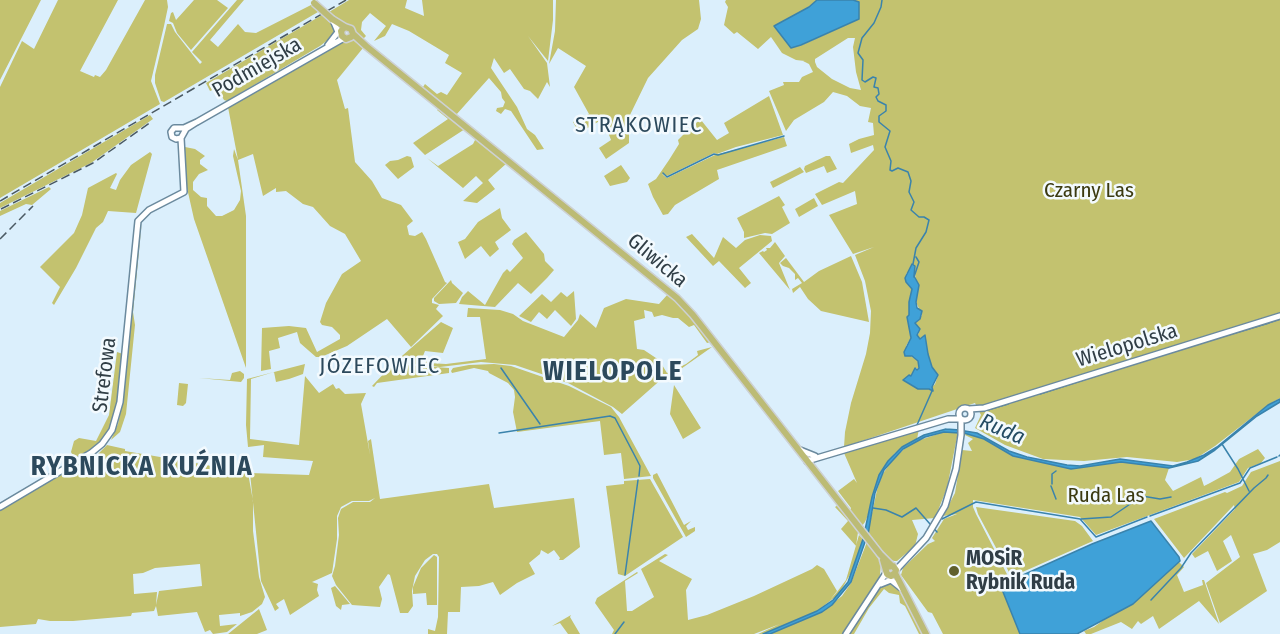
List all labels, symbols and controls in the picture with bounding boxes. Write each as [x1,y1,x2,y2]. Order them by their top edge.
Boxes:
street label: Podmiejska [208,32,306,104]
district label: STRĄKOWIEC [575,113,703,139]
park label: Czarny Las [1044,178,1134,204]
street label: Gliwicka [622,229,692,293]
street label: Wielopolska [1073,319,1181,373]
street label: Strefowa [88,336,122,414]
district label: JÓZEFOWIEC [319,354,441,380]
district label: WIELOPOLE [543,356,683,388]
water label: Ruda [975,409,1029,451]
district label: RYBNICKA KUŹNIA [31,451,253,483]
park label: Ruda Las [1067,483,1145,509]
place label: MOSiR Rybnik Ruda [966,546,1075,596]
marker: MOSiR Rybnik Ruda [947,564,961,578]

